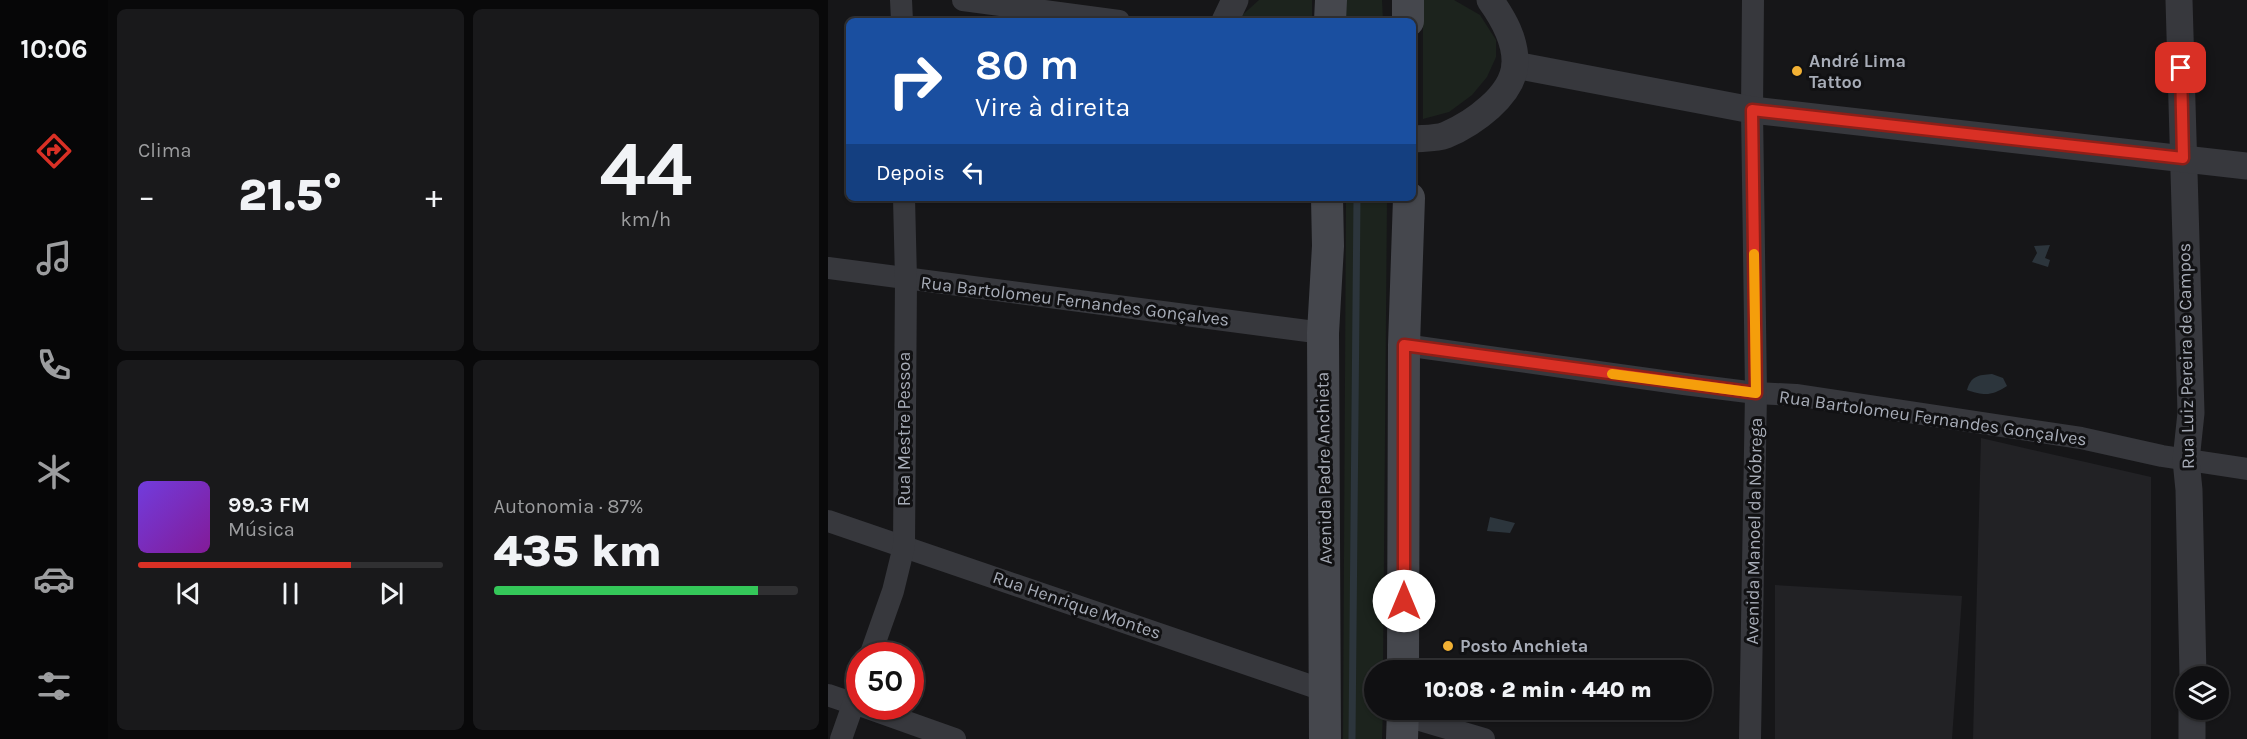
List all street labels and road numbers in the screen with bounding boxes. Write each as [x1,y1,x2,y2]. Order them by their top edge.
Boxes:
street label: Rua Luiz Pereira de Campos [2173,243,2199,469]
street label: Rua Bartolomeu Fernandes Gonçalves [919,271,1231,331]
street label: Rua Mestre Pessoa [893,352,915,506]
street label: Avenida Padre Anchieta [1311,372,1337,564]
street label: Rua Bartolomeu Fernandes Gonçalves [1778,385,2088,451]
street label: Avenida Manoel da Nóbrega [1741,417,1767,645]
street label: Rua Henrique Montes [990,566,1164,644]

